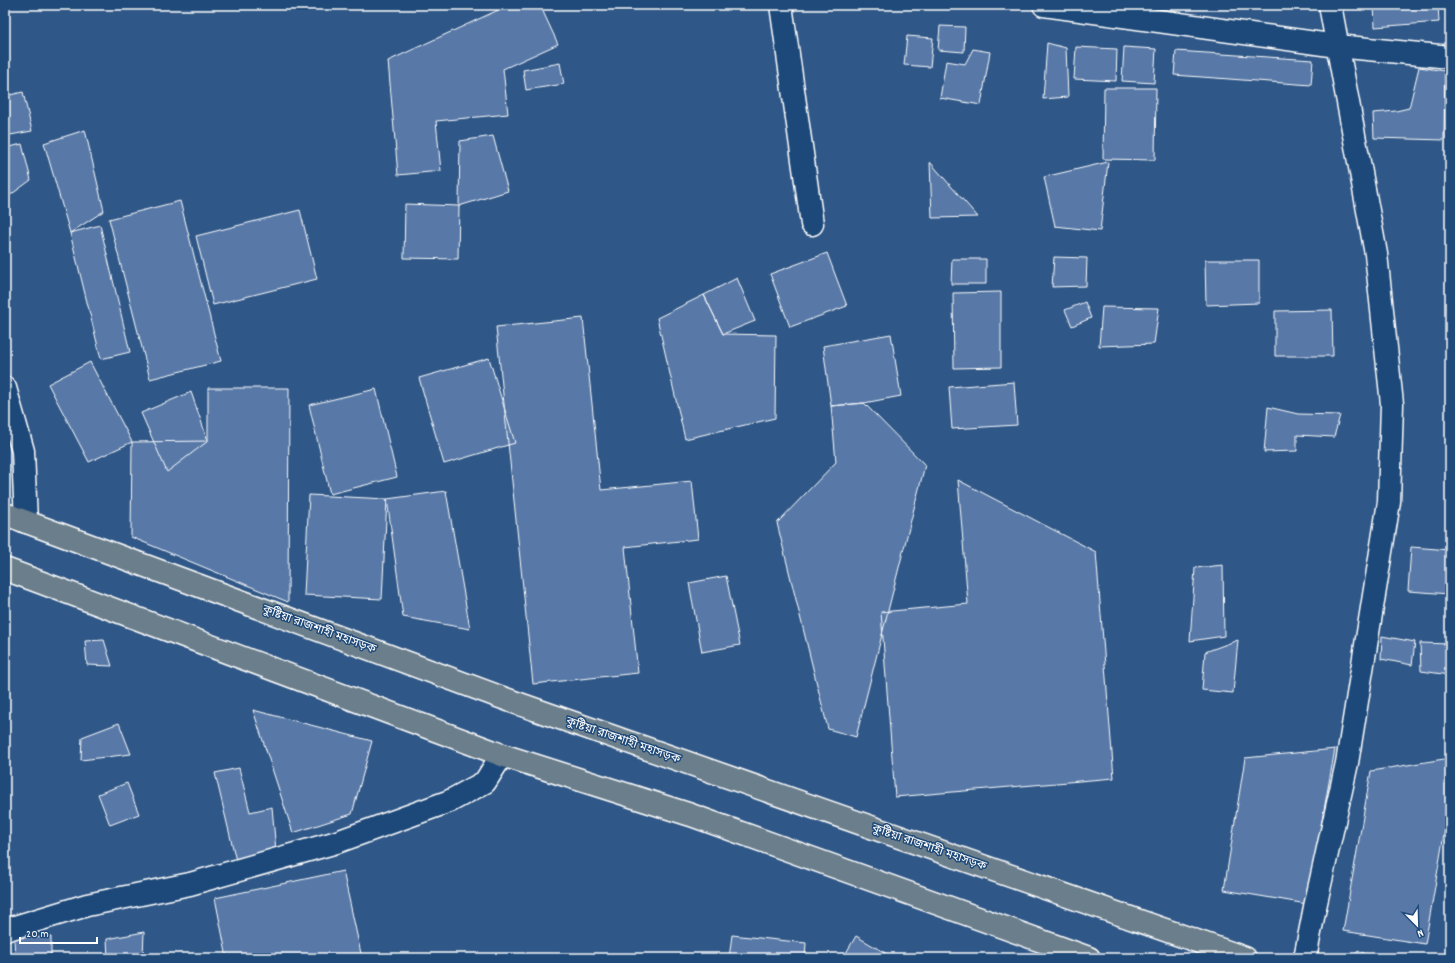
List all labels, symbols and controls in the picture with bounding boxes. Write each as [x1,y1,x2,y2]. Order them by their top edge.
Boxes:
street label: কুষ্টিয়া রাজশাহী মহাসড়ক [259,600,379,659]
street label: কুষ্টিয়া রাজশাহী মহাসড়ক [563,712,683,769]
street label: কুষ্টিয়া রাজশাহী মহাসড়ক [869,819,989,876]
north arrow [1397,905,1437,945]
scale bar [20,919,97,945]
text: N [1414,924,1426,941]
text: 20 m [26,926,49,943]

